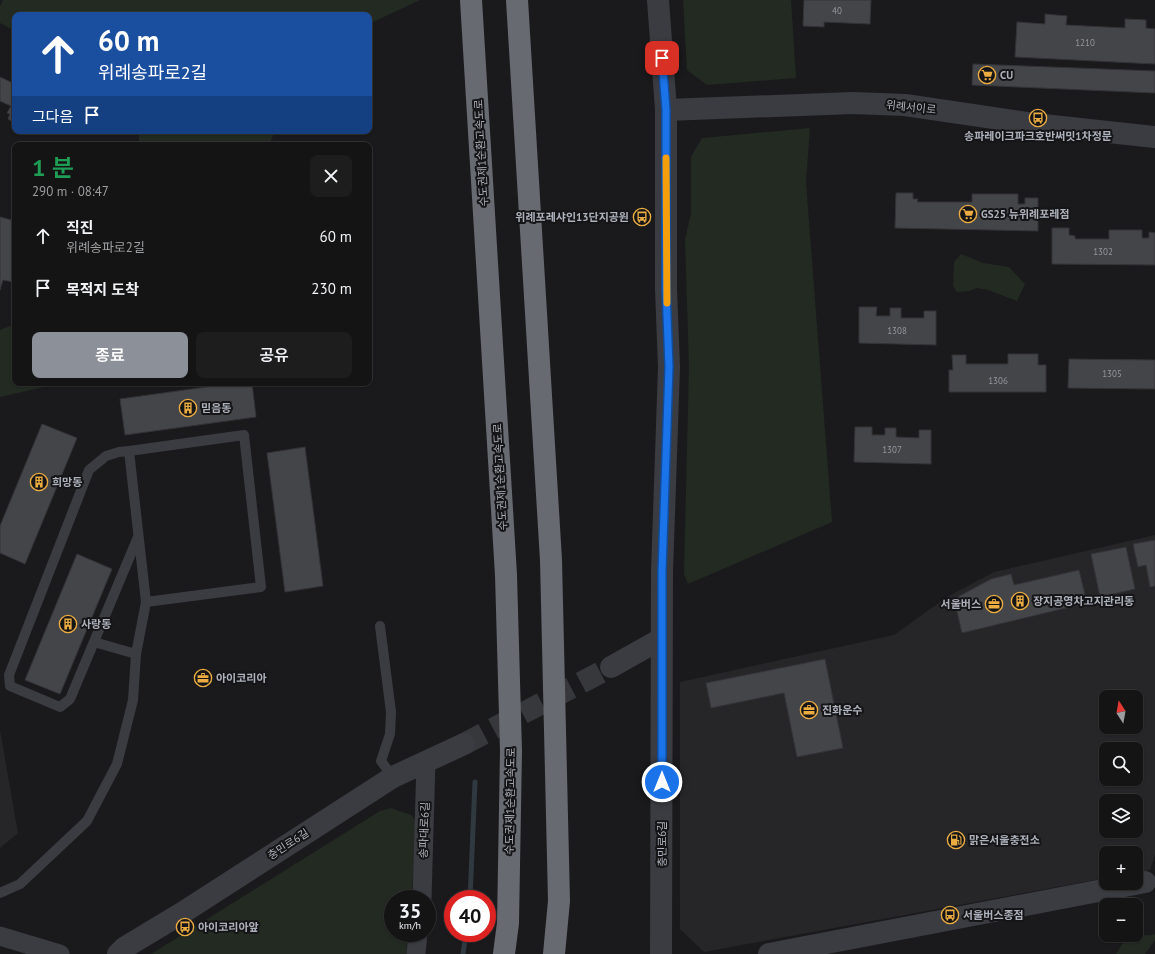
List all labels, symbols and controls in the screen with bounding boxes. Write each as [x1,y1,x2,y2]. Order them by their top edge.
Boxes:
house number: 40 [832,5,842,16]
text: 60 m [98,22,159,59]
icon: ahead [32,28,84,80]
house number: 1210 [1075,37,1095,48]
pin [645,41,679,75]
icon: arrive [651,47,673,69]
text: 위례송파로2길 [98,61,207,84]
supermarket icon: CU [977,65,997,85]
place label: CU [1000,68,1013,82]
street label: 위례서이로 [885,97,937,117]
street label: 수도권제1순환고속도로 [471,99,491,207]
icon: arrive [81,104,103,126]
text: 그다음 [32,107,73,126]
bus stop icon: 송파레이크파크호반써밋1차정문 [1028,108,1048,128]
place label: 송파레이크파크호반써밋1차정문 [964,129,1112,143]
text: 1 분 [32,152,74,183]
button: close [310,155,352,197]
text: 290 m · 08:47 [32,183,109,200]
supermarket icon: GS25 뉴위례포레점 [958,204,978,224]
bus stop icon: 위례포레샤인13단지공원 [632,207,652,227]
place label: GS25 뉴위례포레점 [981,207,1070,221]
place label: 위례포레샤인13단지공원 [515,210,629,224]
text: 직진 [66,218,94,237]
icon: ahead [32,225,54,247]
text: 60 m [319,227,352,246]
text: 위례송파로2길 [66,239,145,256]
house number: 1302 [1093,246,1113,257]
icon: arrive [32,277,54,299]
text: 230 m [311,279,352,298]
text: 목적지 도착 [66,280,139,299]
house number: 1308 [887,325,907,336]
button: 종료 [32,332,188,378]
button: 공유 [196,332,352,378]
house number: 1305 [1102,368,1122,379]
house number: 1306 [988,375,1008,386]
building icon: 믿음동 [178,398,198,418]
place label: 믿음동 [201,401,231,415]
street label: 수도권제1순환고속도로 [490,423,510,531]
house number: 1307 [882,444,902,455]
building icon: 희망동 [29,472,49,492]
place label: 희망동 [52,475,82,489]
building icon: 장지공영차고지관리동 [1010,591,1030,611]
office icon: 서울버스 [984,594,1004,614]
place label: 장지공영차고지관리동 [1033,594,1134,608]
place label: 서울버스 [941,597,981,611]
building icon: 사랑동 [58,614,78,634]
place label: 사랑동 [81,617,111,631]
office icon: 아이코리아 [193,668,213,688]
place label: 아이코리아 [216,671,267,685]
north arrow [1099,690,1143,734]
map controls [1099,690,1143,942]
office icon: 진화운수 [799,700,819,720]
place label: 진화운수 [822,703,862,717]
button: search [1099,742,1143,786]
street label: 수도권제1순환고속도로 [502,747,518,855]
position arrow [641,761,683,803]
button: layers [1099,794,1143,838]
street label: 송파대로6길 [416,801,432,859]
street label: 충민로6길 [655,821,669,867]
street label: 충민로6길 [265,825,311,863]
fuel station icon: 맑은서울충전소 [946,830,966,850]
place label: 맑은서울충전소 [969,833,1040,847]
button: + [1099,846,1143,890]
speed limit sign: 40 [444,890,496,942]
text: 35 [399,898,421,924]
button: − [1099,898,1143,942]
bus stop icon: 서울버스종점 [940,905,960,925]
place label: 서울버스종점 [963,908,1024,922]
bus stop icon: 아이코리아앞 [175,917,195,937]
text: km/h [399,919,421,932]
place label: 아이코리아앞 [198,920,259,934]

